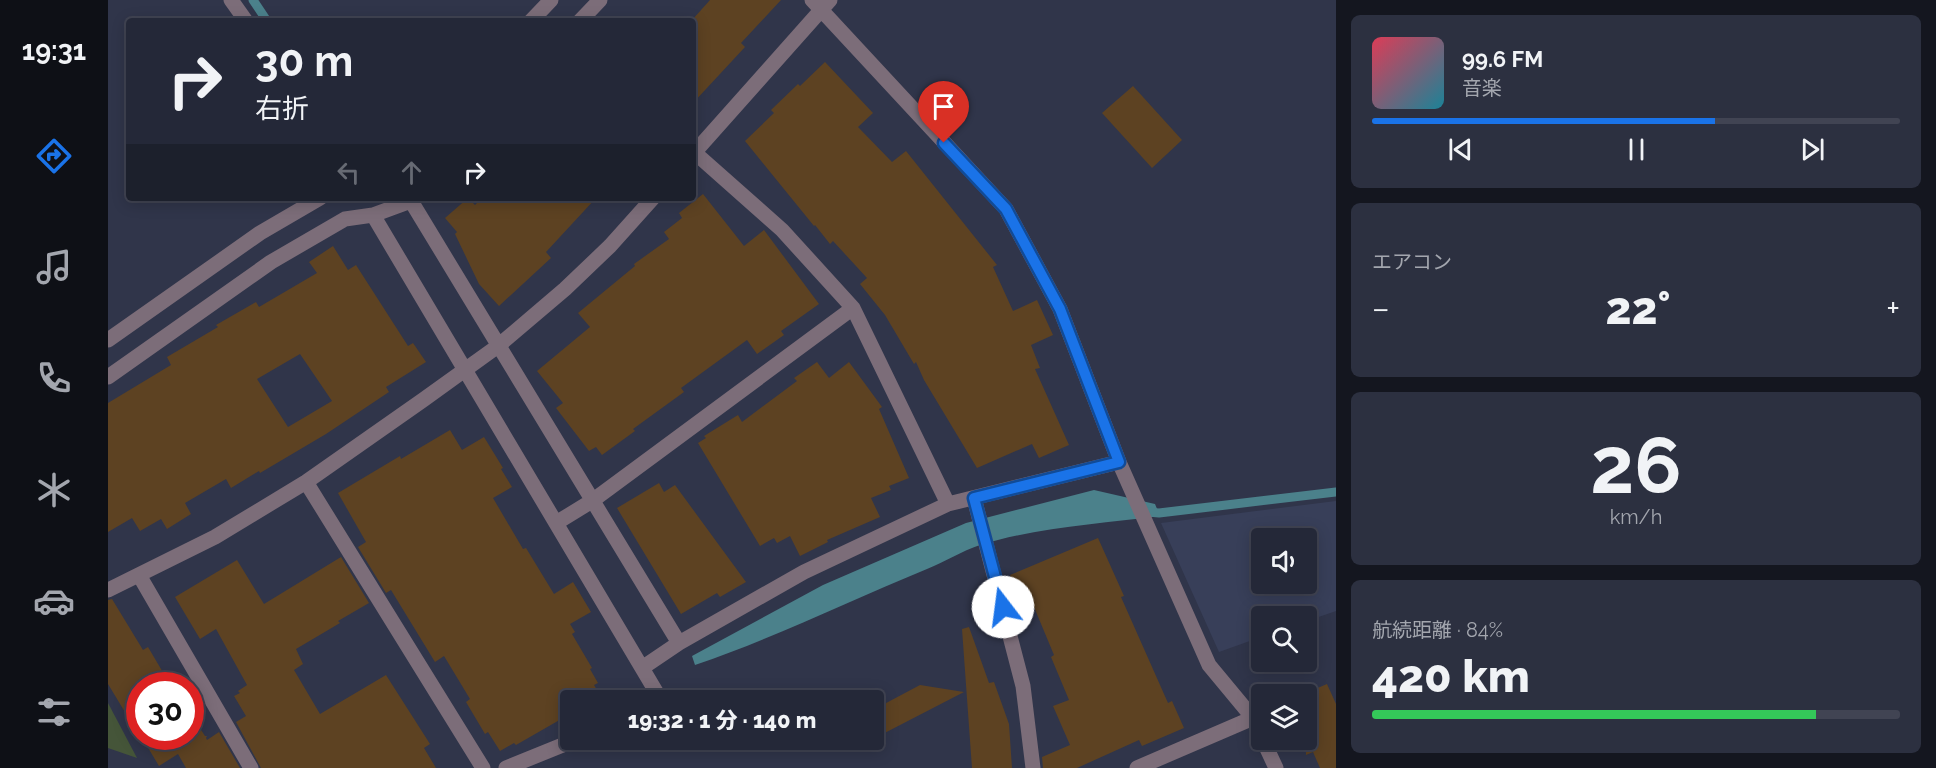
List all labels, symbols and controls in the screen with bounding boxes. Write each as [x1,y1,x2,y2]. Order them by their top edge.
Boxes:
text: 19:31 [22,35,86,66]
text: 30 m [255,37,353,86]
icon: right [156,42,234,120]
text: 99.6 FM [1462,46,1543,72]
text: 音楽 [1462,76,1502,100]
pin [918,81,969,143]
icon: arrive [927,90,960,123]
text: 右折 [255,93,309,124]
icon: previous [1444,133,1477,166]
icon: pause [1620,133,1653,166]
icon: next [1796,133,1829,166]
icon: directions [33,135,75,177]
icon: left [332,156,365,189]
icon: ahead [395,156,428,189]
icon: right [458,156,491,189]
icon: music [33,246,75,288]
text: エアコン [1372,250,1452,274]
text: 22° [1605,282,1671,335]
text: − [1372,289,1390,328]
text: + [1886,289,1900,328]
icon: phone [33,357,75,399]
text: 26 [1590,420,1682,511]
icon: climate [33,469,75,511]
text: km/h [1610,505,1662,529]
map controls [1251,528,1317,750]
button: sound [1251,528,1317,594]
position arrow [971,575,1035,639]
icon: car [33,580,75,622]
button: search [1251,606,1317,672]
text: 航続距離 · 84% [1372,618,1503,642]
text: 420 km [1372,650,1530,703]
speed limit sign: 30 [126,672,204,750]
button: layers [1251,684,1317,750]
icon: filters [33,691,75,733]
text: 19:32 · 1 分 · 140 m [628,707,816,733]

